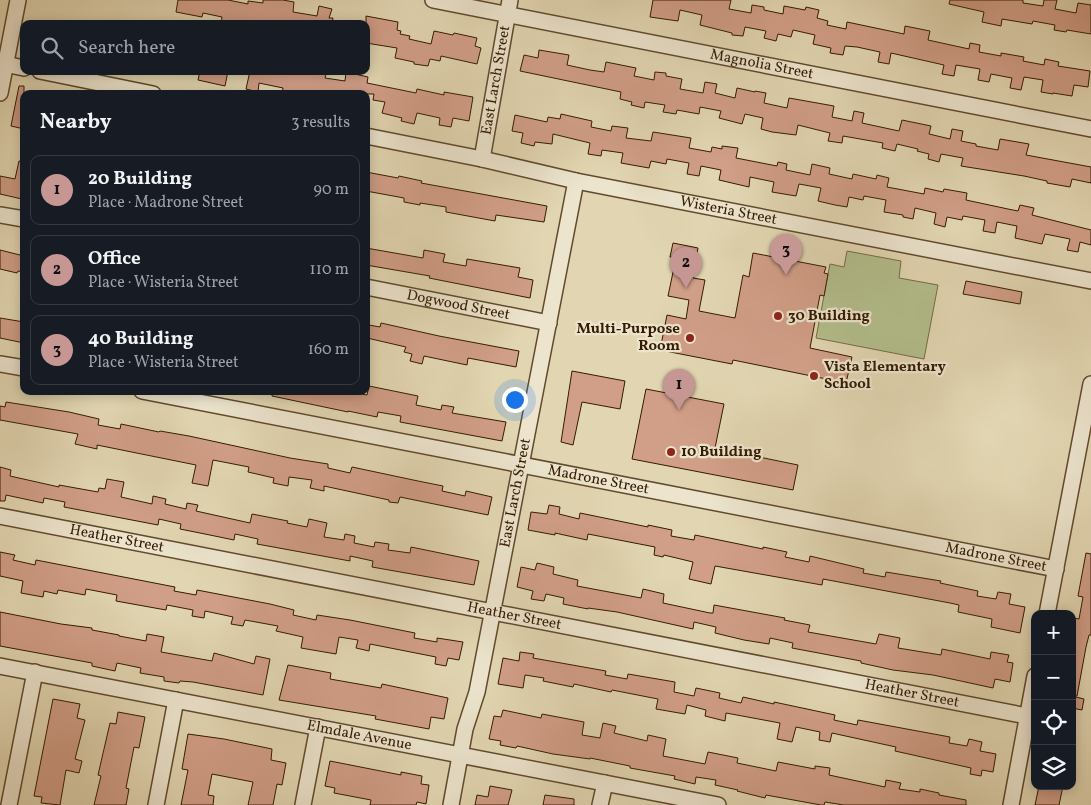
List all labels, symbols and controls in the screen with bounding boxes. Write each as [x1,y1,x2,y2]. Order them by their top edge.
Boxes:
search box [20,20,370,75]
street label: East Larch Street [476,24,516,137]
icon: search [38,34,66,62]
text: Search here [78,35,175,61]
street label: Magnolia Street [708,44,815,85]
text: Nearby [40,108,111,137]
text: 3 results [291,112,350,134]
text: 20 Building [88,166,192,192]
text: 1 [54,179,60,201]
text: 90 m [313,179,349,201]
street label: Wisteria Street [678,191,779,230]
text: Place · Madrone Street [88,192,244,214]
pin: 3 [770,234,802,275]
text: Office [88,246,141,272]
pin: 2 [670,247,702,288]
text: 2 [53,259,61,281]
text: 110 m [310,259,349,281]
text: Place · Wisteria Street [88,272,239,294]
street label: Dogwood Street [405,285,512,326]
place label: 30 Building [788,306,870,327]
marker: 30 Building [772,310,784,322]
place label: Multi-Purpose Room [576,319,680,357]
text: 40 Building [88,326,193,352]
marker: Multi-Purpose Room [684,332,696,344]
text: 3 [53,339,61,361]
text: 160 m [308,339,349,361]
text: Place · Wisteria Street [88,352,239,374]
place label: Vista Elementary School [824,357,946,395]
pin: 1 [663,369,695,410]
marker: Vista Elementary School [808,370,820,382]
your location [502,387,528,413]
street label: East Larch Street [495,436,536,549]
place label: 10 Building [681,442,761,463]
marker: 10 Building [665,446,677,458]
street label: Madrone Street [546,460,651,500]
street label: Heather Street [68,519,166,558]
street label: Madrone Street [944,537,1048,577]
street label: Heather Street [465,597,563,636]
map controls [1031,610,1076,790]
button: + [1031,610,1076,655]
button: − [1031,655,1076,700]
street label: Heather Street [863,674,961,713]
button: locate [1031,700,1076,745]
street label: Elmdale Avenue [305,715,414,756]
button: layers [1031,745,1076,790]

